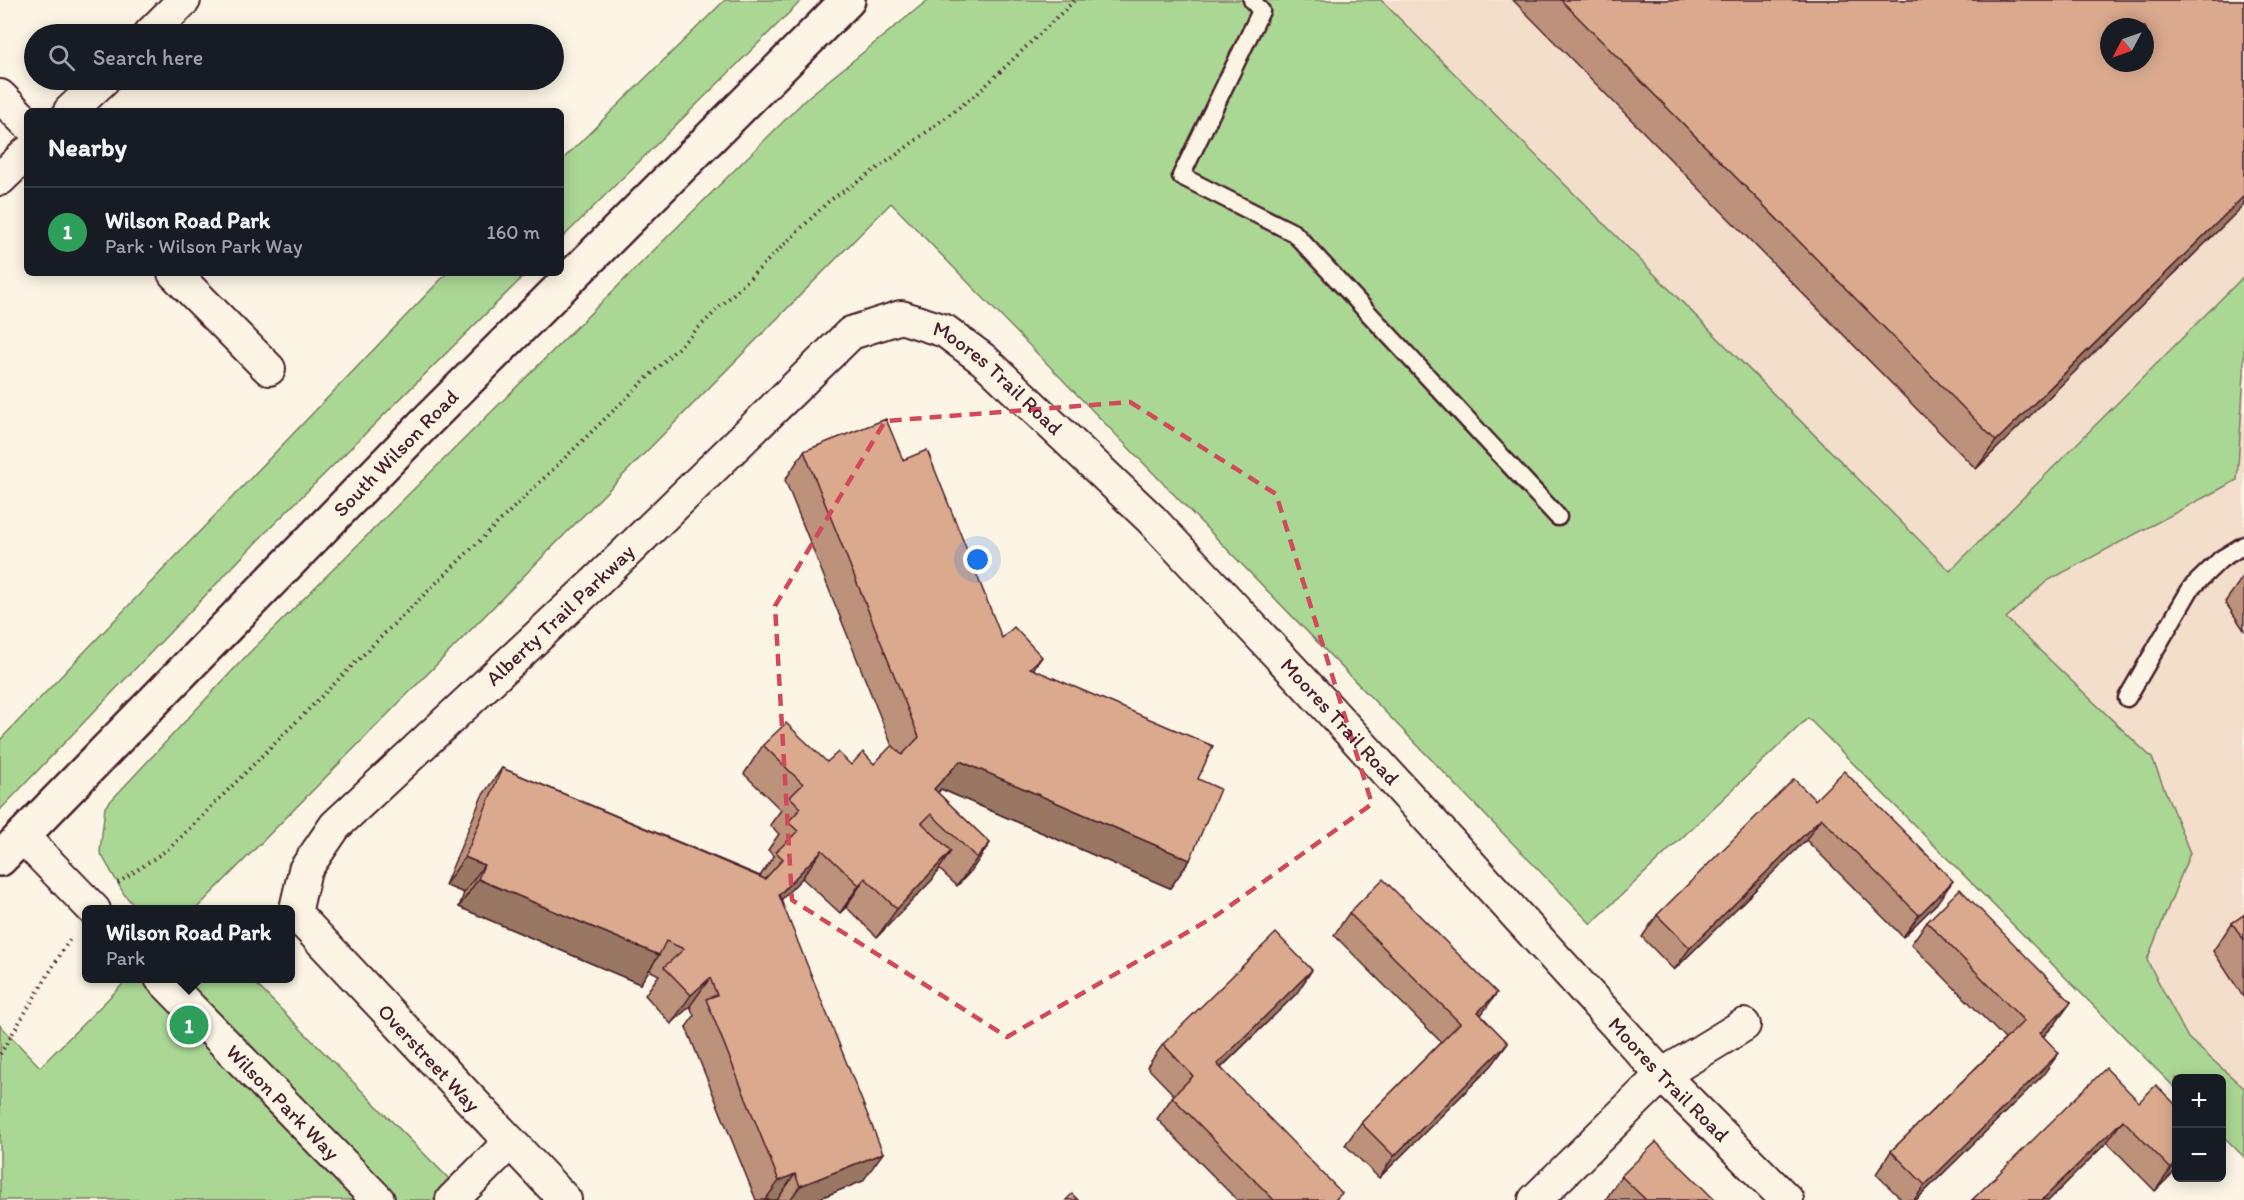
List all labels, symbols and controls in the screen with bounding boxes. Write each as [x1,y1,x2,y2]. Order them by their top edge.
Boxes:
north arrow [2100,18,2154,72]
search box [24,24,564,90]
icon: search [45,41,78,74]
text: Search here [93,44,203,71]
text: Nearby [48,131,127,163]
text: Wilson Road Park [105,207,270,234]
text: 1 [63,220,72,244]
text: 160 m [487,220,540,244]
text: Park · Wilson Park Way [105,234,302,258]
street label: Moores Trail Road [930,315,1068,440]
street label: South Wilson Road [328,383,464,522]
street label: Alberty Trail Parkway [480,538,639,691]
your location [963,545,992,574]
street label: Moores Trail Road [1276,653,1405,790]
popup [82,905,295,983]
text: Wilson Road Park [106,919,271,946]
text: Park [106,946,145,970]
street label: Overstreet Way [373,998,486,1117]
pin: 1 [170,1002,208,1048]
street label: Moores Trail Road [1603,1012,1735,1147]
street label: Wilson Park Way [221,1039,345,1165]
map controls [2172,1074,2226,1182]
button: + [2172,1074,2226,1128]
button: − [2172,1128,2226,1182]

